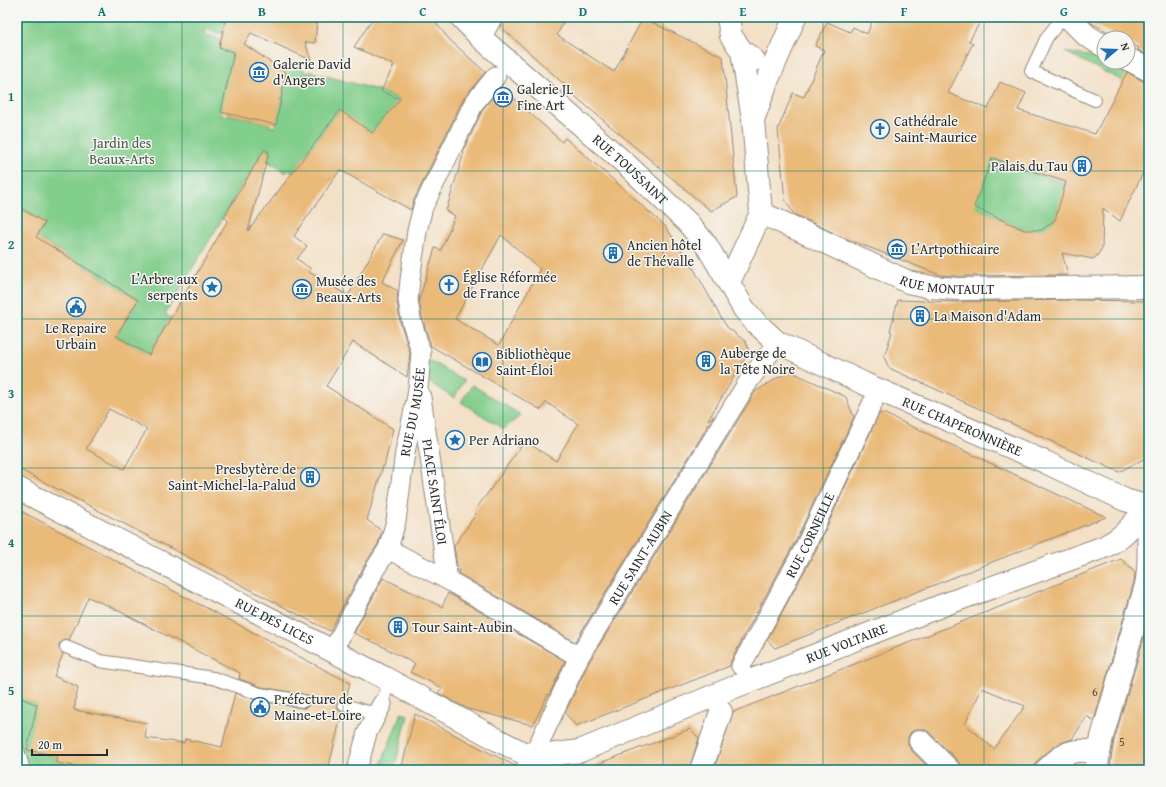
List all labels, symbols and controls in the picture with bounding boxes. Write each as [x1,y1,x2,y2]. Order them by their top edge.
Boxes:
text: A [98,2,107,21]
text: B [258,2,266,21]
text: C [419,2,427,21]
text: D [579,2,587,21]
text: E [740,2,747,21]
text: F [901,2,908,21]
text: G [1060,2,1068,21]
north arrow [1096,30,1136,70]
text: N [1117,41,1134,53]
place label: Galerie David d'Angers [273,54,352,90]
museum icon: Galerie David d'Angers [248,61,270,83]
place label: Galerie JL Fine Art [517,79,573,115]
museum icon: Galerie JL Fine Art [492,86,514,108]
text: 1 [8,87,14,106]
place label: Cathédrale Saint-Maurice [894,111,978,147]
church icon: Cathédrale Saint-Maurice [869,118,891,140]
street label: RUE TOUSSAINT [588,129,673,209]
park label: Jardin des Beaux-Arts [89,133,155,169]
building icon: Palais du Tau [1071,155,1093,177]
place label: Palais du Tau [991,156,1068,176]
text: 2 [8,235,15,254]
place label: Ancien hôtel de Thévalle [627,235,702,271]
museum icon: L’Artpothicaire [886,238,908,260]
place label: L’Artpothicaire [911,239,1000,259]
building icon: Ancien hôtel de Thévalle [602,242,624,264]
place label: Église Réformée de France [463,267,557,303]
place label: L’Arbre aux serpents [131,269,199,305]
street label: RUE MONTAULT [897,270,995,299]
place label: Musée des Beaux-Arts [316,271,381,307]
church icon: Église Réformée de France [438,274,460,296]
place icon: L’Arbre aux serpents [201,276,223,298]
museum icon: Musée des Beaux-Arts [291,278,313,300]
public building icon: Le Repaire Urbain [65,296,87,318]
building icon: La Maison d'Adam [909,305,931,327]
place label: La Maison d'Adam [934,306,1042,326]
place label: Le Repaire Urbain [45,318,107,354]
place label: Auberge de la Tête Noire [720,343,795,379]
place label: Bibliothèque Saint-Éloi [496,344,571,380]
building icon: Auberge de la Tête Noire [695,350,717,372]
library icon: Bibliothèque Saint-Éloi [471,351,493,373]
street label: RUE DU MUSÉE [395,367,430,458]
text: 3 [8,384,14,403]
street label: RUE CHAPERONNIÈRE [899,391,1026,461]
place icon: Per Adriano [444,429,466,451]
place label: Per Adriano [469,430,539,450]
street label: PLACE SAINT ÉLOI [417,438,453,546]
place label: Presbytère de Saint-Michel-la-Palud [168,459,297,495]
building icon: Presbytère de Saint-Michel-la-Palud [299,466,321,488]
street label: RUE CORNEILLE [780,489,839,581]
street label: RUE SAINT-AUBIN [603,507,677,609]
text: 4 [8,533,15,552]
street label: RUE DES LICES [232,592,317,650]
building icon: Tour Saint-Aubin [387,616,409,638]
place label: Tour Saint-Aubin [412,617,513,637]
street label: RUE VOLTAIRE [803,618,890,668]
text: 5 [8,681,15,700]
house number: 6 [1092,683,1098,700]
place label: Préfecture de Maine-et-Loire [274,689,362,725]
public building icon: Préfecture de Maine-et-Loire [249,696,271,718]
scale bar [32,731,107,757]
house number: 5 [1119,733,1125,750]
text: 20 m [38,736,62,753]

